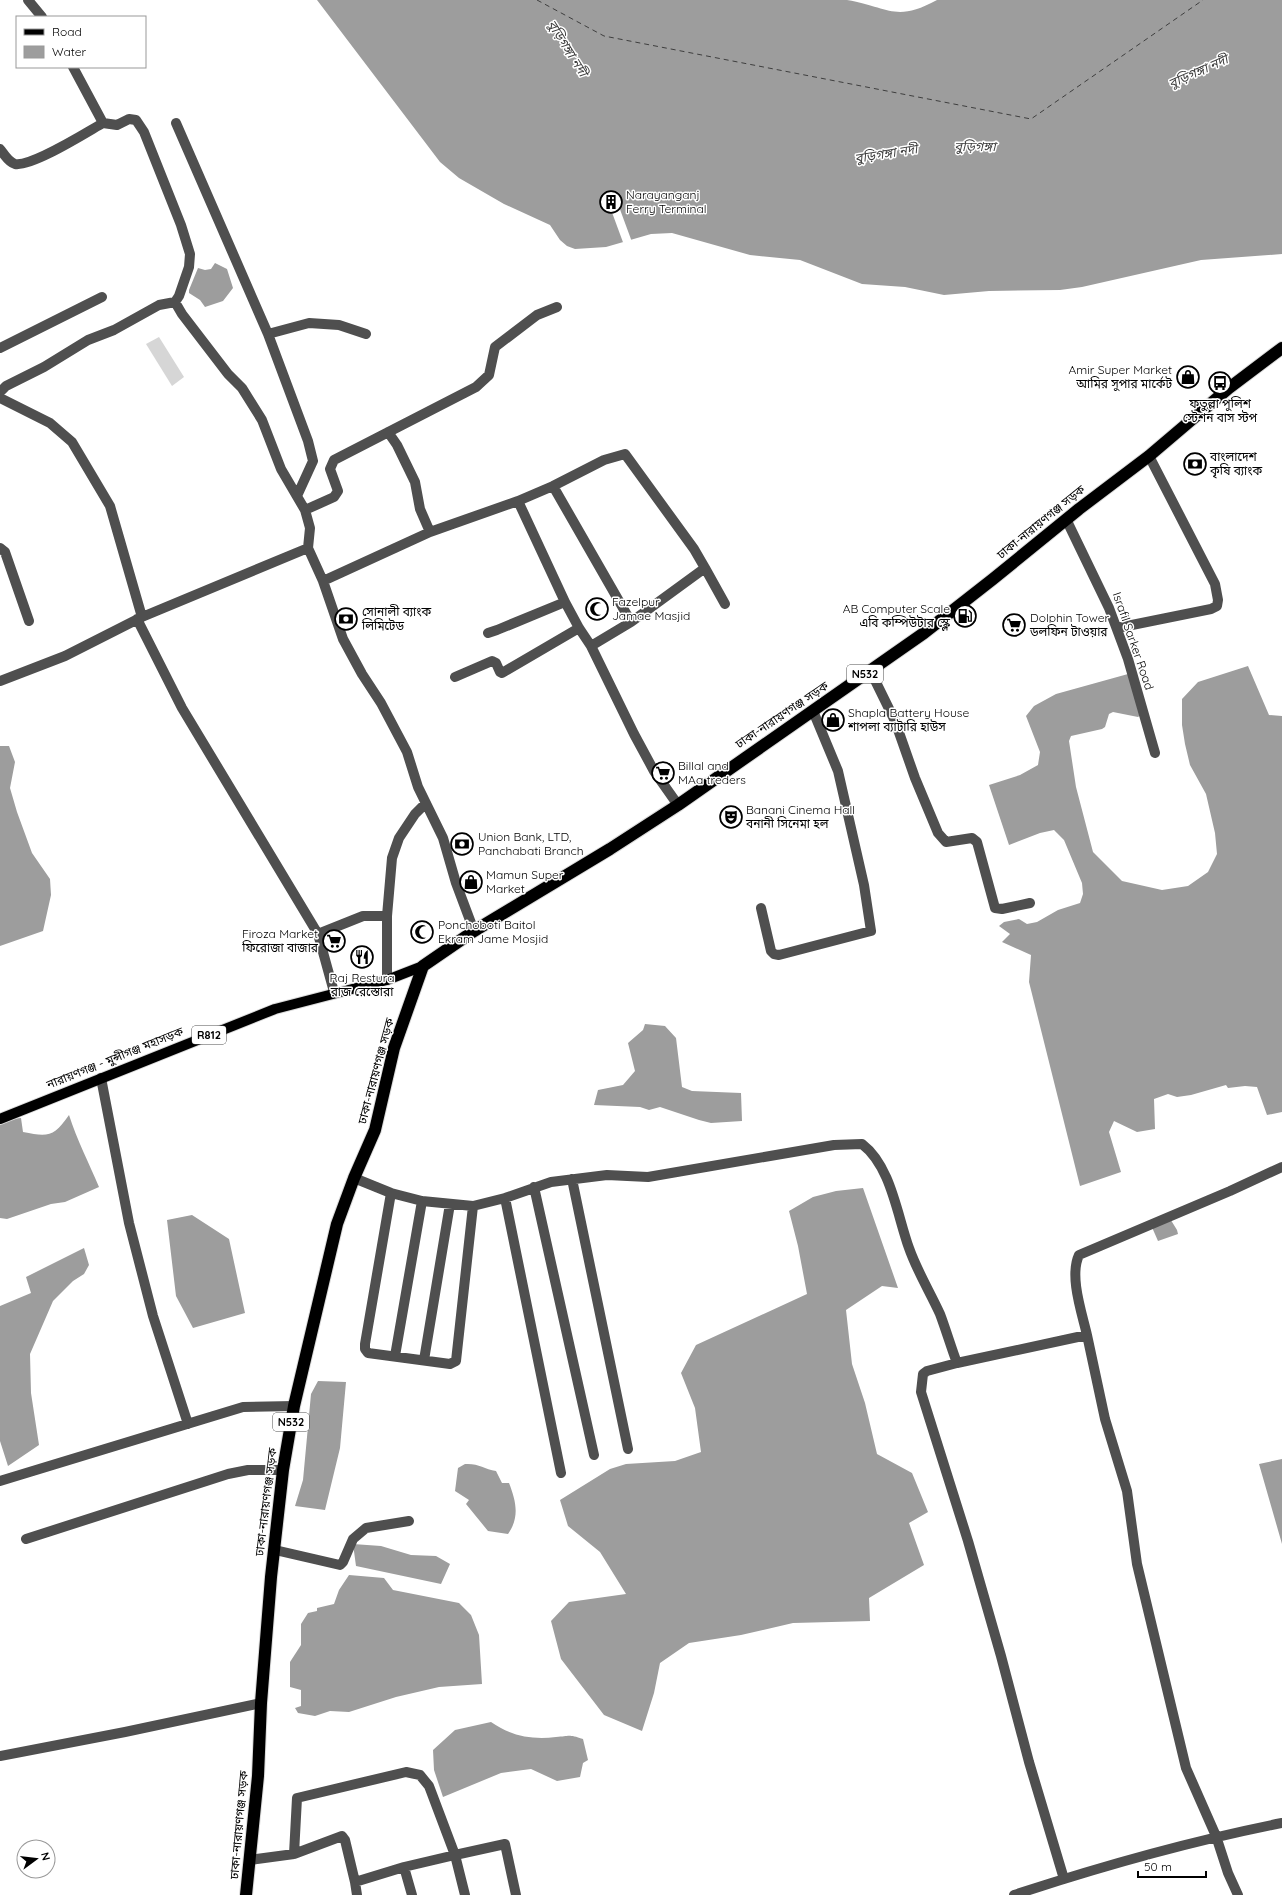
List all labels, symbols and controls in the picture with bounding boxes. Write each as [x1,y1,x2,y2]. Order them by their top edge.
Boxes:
legend [16,16,146,68]
water label: বুড়িগঙ্গা নদী [544,17,593,81]
text: Road [52,24,82,39]
text: Water [52,44,87,59]
water label: বুড়িগঙ্গা নদী [1166,50,1232,91]
water label: বুড়িগঙ্গা [954,138,998,154]
water label: বুড়িগঙ্গা নদী [853,140,921,166]
place label: Narayanganj Ferry Terminal [626,187,706,216]
building icon: Narayanganj Ferry Terminal [598,189,624,215]
place label: Amir Super Market আমির সুপার মার্কেট [1068,362,1172,392]
shop icon: Amir Super Market আমির সুপার মার্কেট [1175,364,1201,390]
bus stop icon: ফতুল্লা পুলিশ স্টেশন বাস স্টপ [1207,370,1233,396]
place label: ফতুল্লা পুলিশ স্টেশন বাস স্টপ [1183,396,1258,425]
place label: বাংলাদেশ কৃষি ব্যাংক [1209,449,1263,479]
bank icon: বাংলাদেশ কৃষি ব্যাংক [1182,451,1208,477]
street label: ঢাকা-নারায়ণগঞ্জ সড়ক [993,481,1088,562]
street label: Israfil Sarker Road [1110,590,1157,692]
place label: Fazelpur Jamae Masjid [612,594,690,623]
mosque icon: Fazelpur Jamae Masjid [584,596,610,622]
place label: AB Computer Scale এবি কম্পিউটার স্কেল [843,601,951,631]
fuel station icon: AB Computer Scale এবি কম্পিউটার স্কেল [952,603,978,629]
place label: সোনালী ব্যাংক লিমিটেড [361,604,431,633]
bank icon: সোনালী ব্যাংক লিমিটেড [333,606,359,632]
place label: Dolphin Tower ডলফিন টাওয়ার [1029,610,1109,639]
supermarket icon: Dolphin Tower ডলফিন টাওয়ার [1001,612,1027,638]
road number: N532 [847,665,883,683]
street label: ঢাকা-নারায়ণগঞ্জ সড়ক [732,678,831,752]
place label: Shapla Battery House শাপলা ব্যাটারি হাউস [847,705,969,734]
shop icon: Shapla Battery House শাপলা ব্যাটারি হাউস [820,707,846,733]
place label: Billal and MAa treders [678,758,746,787]
supermarket icon: Billal and MAa treders [650,760,676,786]
place label: Banani Cinema Hall বনানী সিনেমা হল [745,802,855,831]
theatre icon: Banani Cinema Hall বনানী সিনেমা হল [718,804,744,830]
place label: Union Bank, LTD, Panchabati Branch [478,829,584,858]
bank icon: Union Bank, LTD, Panchabati Branch [449,831,475,857]
place label: Mamun Super Market [486,867,564,896]
shop icon: Mamun Super Market [458,869,484,895]
place label: Ponchoboti Baitol Ekram Jame Mosjid [438,917,548,946]
mosque icon: Ponchoboti Baitol Ekram Jame Mosjid [409,919,435,945]
place label: Firoza Market ফিরোজা বাজার [241,926,319,955]
supermarket icon: Firoza Market ফিরোজা বাজার [321,928,347,954]
restaurant icon: Raj Restura রাজ রেস্তোরা [349,944,375,970]
place label: Raj Restura রাজ রেস্তোরা [330,970,394,999]
street label: ঢাকা-নারায়ণগঞ্জ সড়ক [354,1016,397,1126]
street label: নারায়ণগঞ্জ - মুন্সীগঞ্জ মহাসড়ক [43,1023,186,1093]
road number: R812 [192,1026,226,1044]
road number: N532 [273,1413,309,1431]
street label: ঢাকা-নারায়ণগঞ্জ সড়ক [251,1447,280,1558]
street label: ঢাকা-নারায়ণগঞ্জ সড়ক [226,1770,251,1881]
north arrow [16,1839,56,1879]
text: N [38,1851,53,1862]
scale bar [1138,1853,1206,1879]
text: 50 m [1144,1859,1172,1874]

